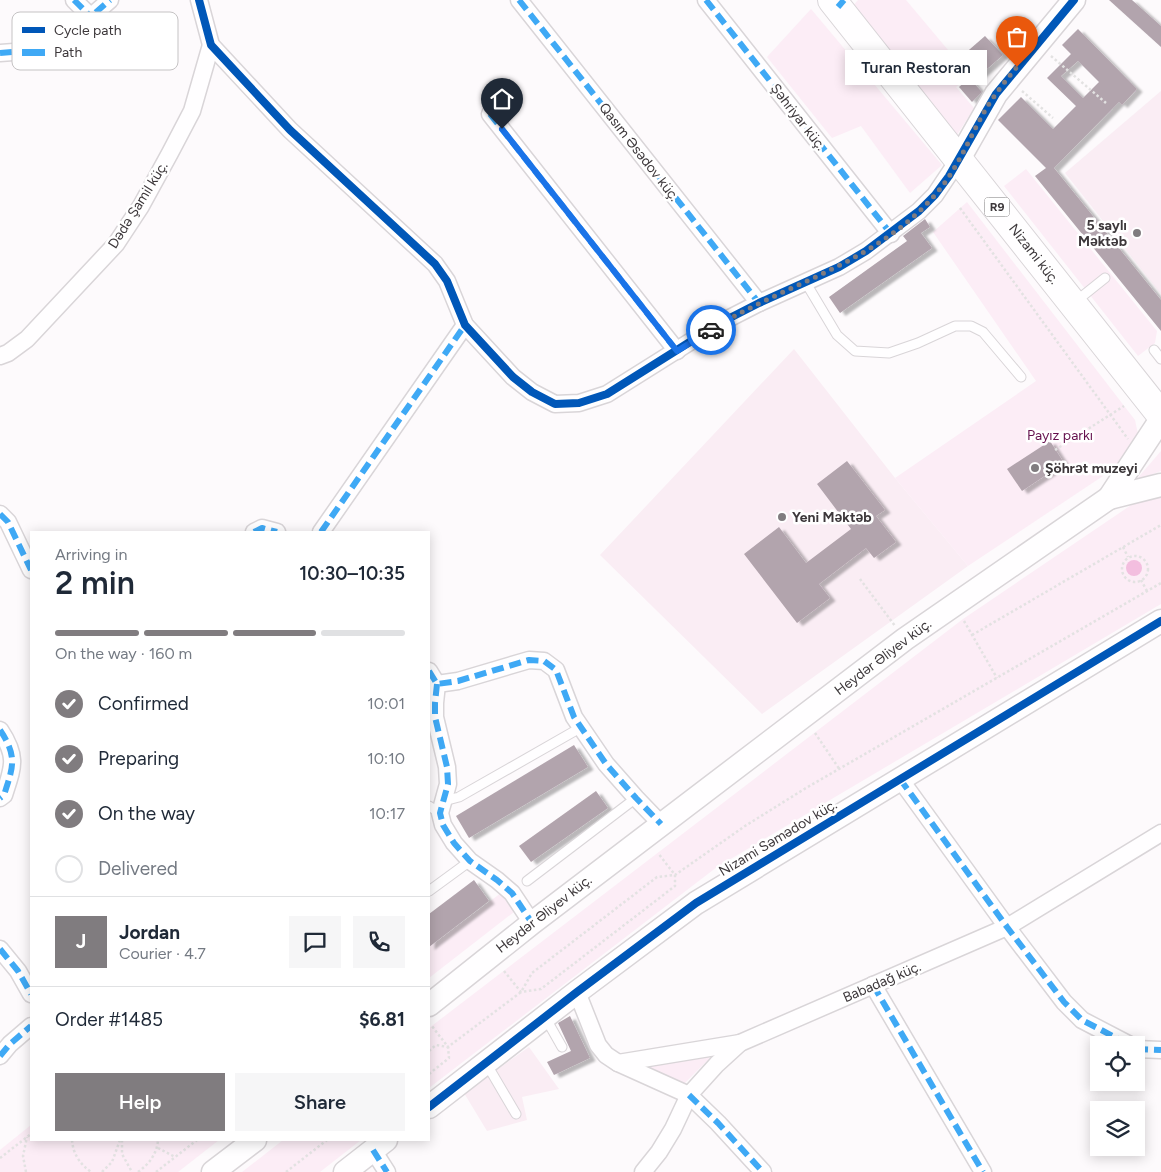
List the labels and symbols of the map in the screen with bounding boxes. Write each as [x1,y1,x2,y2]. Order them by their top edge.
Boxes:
legend [12,12,178,70]
pin [996,16,1038,67]
text: Cycle path [54,22,122,39]
text: Path [54,44,82,61]
callout: Turan Restoran [844,50,987,84]
pin [481,78,523,129]
street label: Şəhriyar küç. [767,80,829,154]
street label: Qasım Əsədov küç. [595,99,683,205]
street label: Dədə Şamil küç. [104,158,172,252]
road number: R9 [984,198,1010,216]
place label: 5 saylı Məktəb [1078,217,1127,250]
street label: Nizami küç. [1005,220,1063,288]
marker: 5 saylı Məktəb [1131,227,1143,239]
courier [686,305,736,355]
park label: Payız parkı [1027,427,1093,444]
place label: Şöhrət muzeyi [1045,460,1138,477]
marker: Şöhrət muzeyi [1029,462,1041,474]
place label: Yeni Məktəb [792,509,872,526]
marker: Yeni Məktəb [776,511,788,523]
street label: Heydər Əliyev küç. [831,615,935,699]
street label: Nizami Səmədov küç. [716,796,840,880]
street label: Heydər Əliyev küç. [493,871,595,957]
street label: Babadağ küç. [840,958,924,1006]

